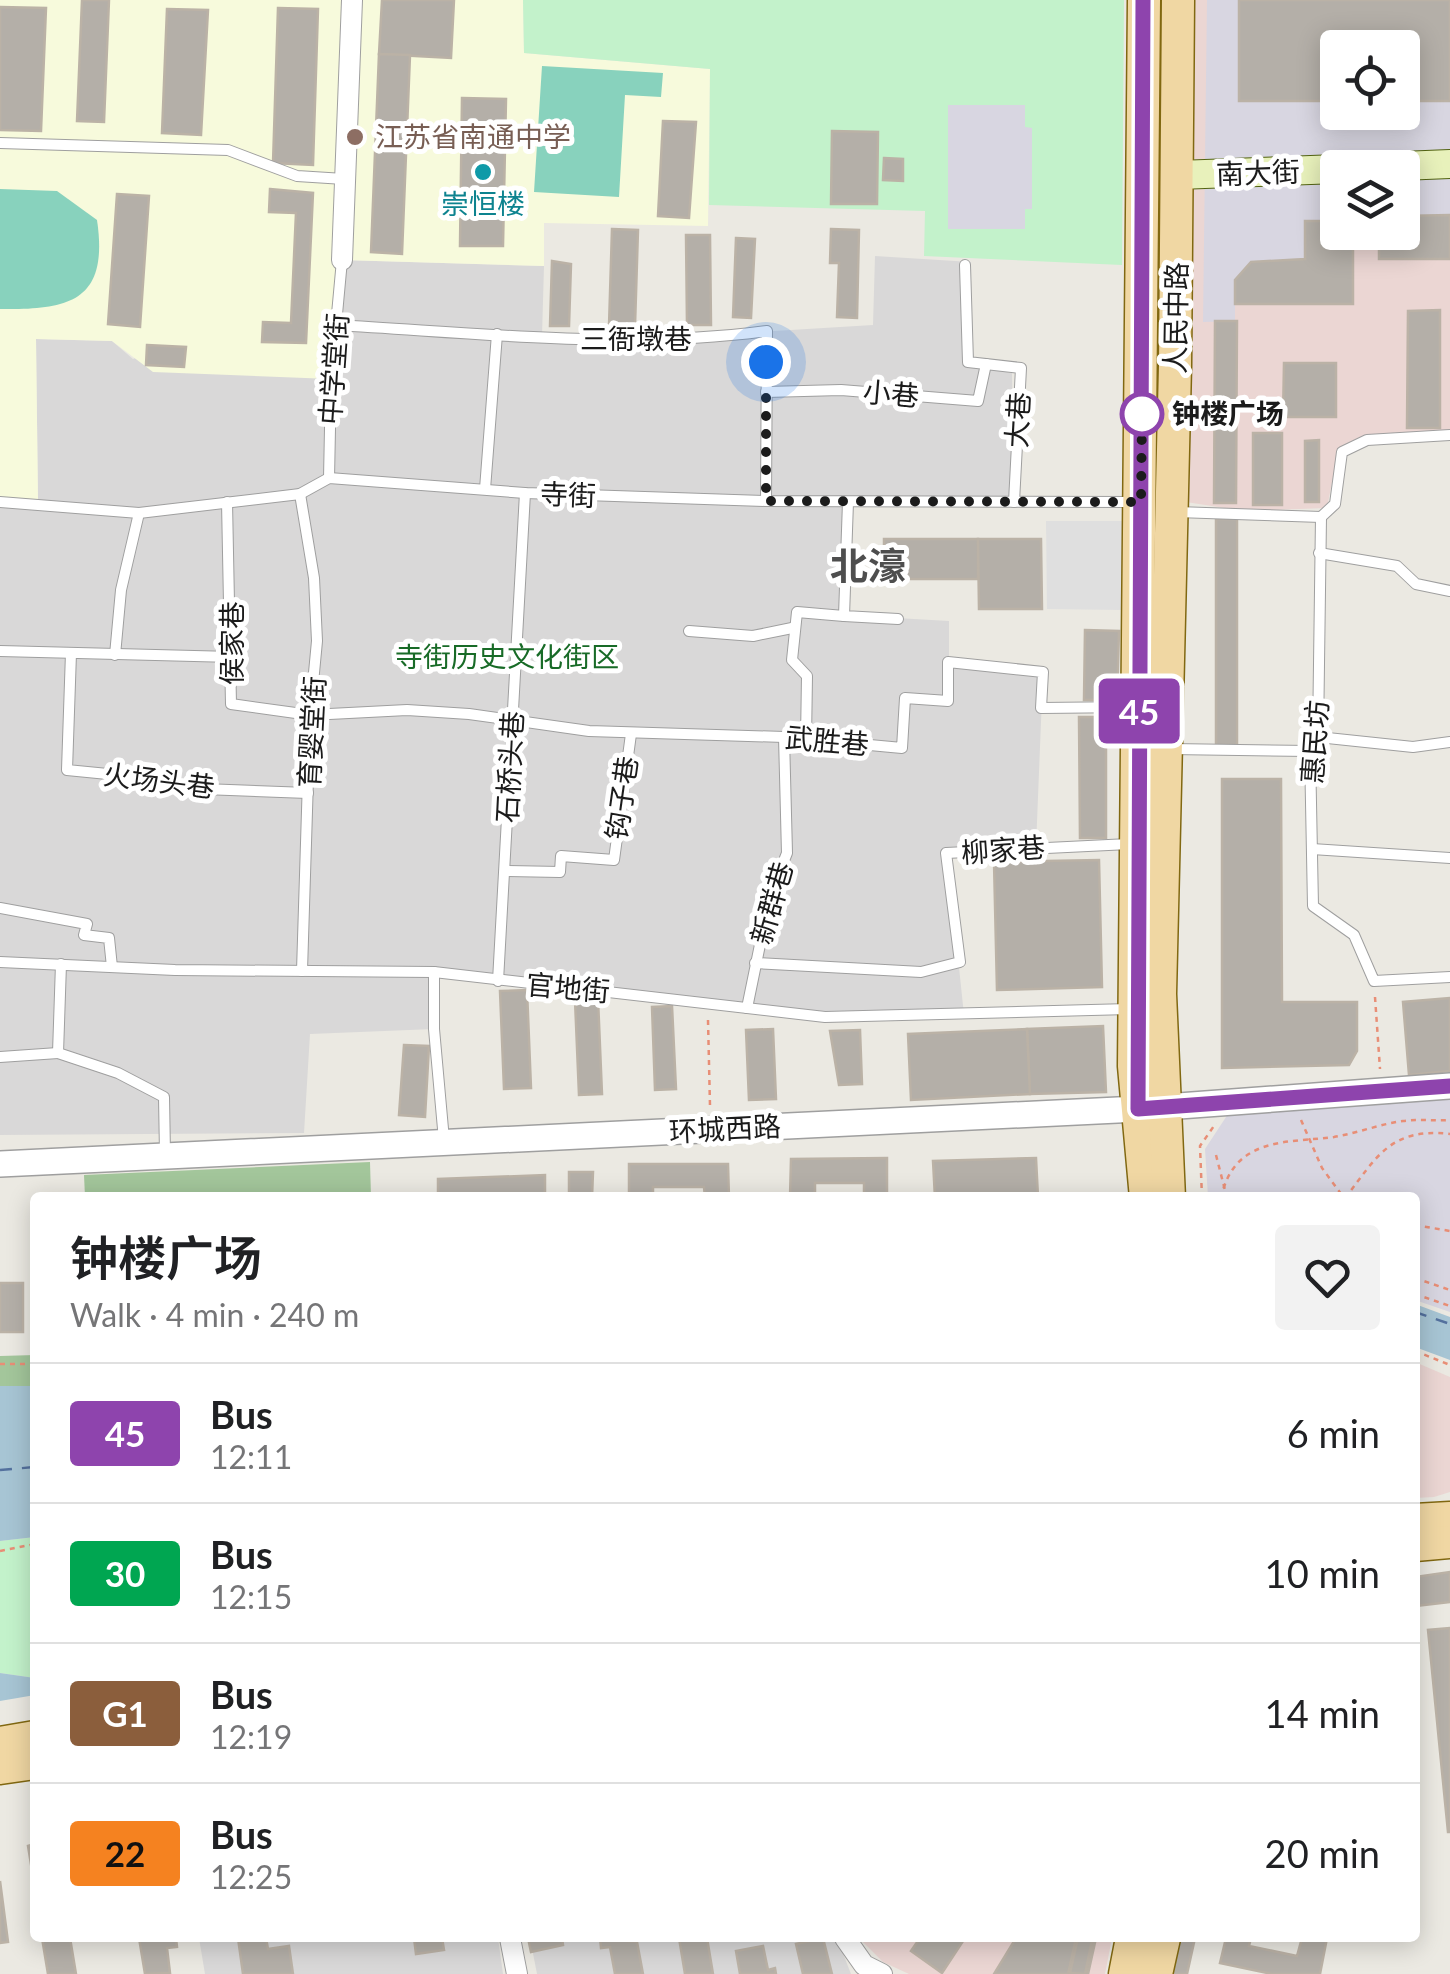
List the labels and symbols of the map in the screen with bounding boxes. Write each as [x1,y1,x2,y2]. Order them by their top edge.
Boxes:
place label: 江苏省南通中学 [375,119,571,153]
marker: 江苏省南通中学 [344,126,366,148]
street label: 南大街 [1215,154,1301,190]
marker: 崇恒楼 [472,161,494,183]
place label: 崇恒楼 [441,186,525,220]
street label: 人民中路 [1157,262,1193,374]
street label: 中学堂街 [312,312,354,426]
street label: 三衙墩巷 [580,321,692,355]
your location [741,337,791,387]
street label: 小巷 [862,374,920,412]
street label: 大巷 [999,391,1035,449]
marker: 钟楼广场 [1121,393,1163,435]
place label: 钟楼广场 [1172,396,1284,430]
street label: 寺街 [539,476,597,512]
district label: 北濠 [830,542,906,588]
street label: 侯家巷 [214,601,248,685]
park label: 寺街历史文化街区 [395,639,619,673]
street label: 育婴堂街 [291,675,331,789]
line badge: 45 [1094,678,1184,744]
street label: 惠民坊 [1294,699,1334,785]
street label: 石桥头巷 [489,710,529,824]
street label: 武胜巷 [784,719,870,761]
street label: 钩子巷 [598,754,644,842]
street label: 火场头巷 [101,756,217,804]
street label: 柳家巷 [960,829,1046,869]
street label: 新群巷 [743,858,799,948]
street label: 官地街 [525,966,611,1008]
street label: 环城西路 [668,1108,782,1148]

